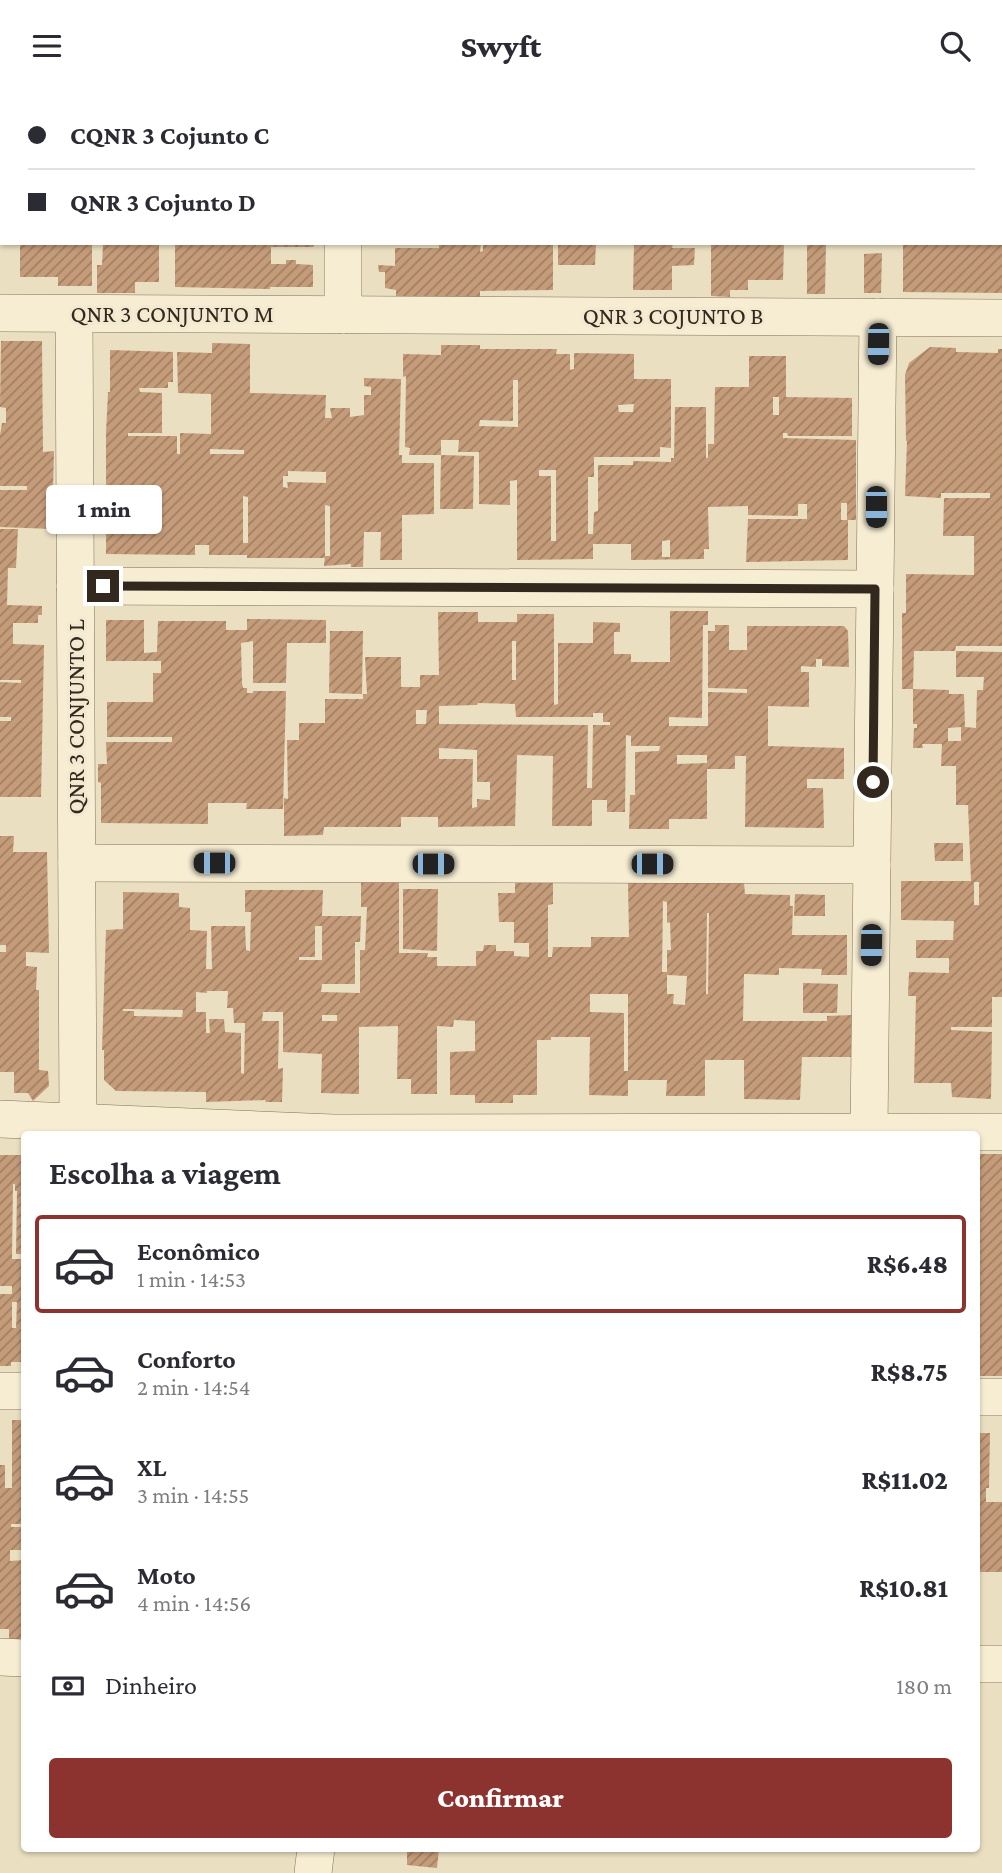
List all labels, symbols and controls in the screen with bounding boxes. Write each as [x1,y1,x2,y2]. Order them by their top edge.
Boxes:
icon: menu [28,27,66,65]
icon: search [936,27,974,65]
text: Swyft [461,28,541,64]
text: CQNR 3 Cojunto C [70,121,269,150]
text: QNR 3 Cojunto D [70,188,256,217]
street label: QNR 3 CONJUNTO M [70,300,274,327]
street label: QNR 3 COJUNTO B [583,302,763,329]
car [868,323,889,365]
callout: 1 min [45,484,161,533]
car [866,486,887,528]
text: 1 min [77,496,131,522]
route end [87,570,119,602]
street label: QNR 3 CONJUNTO L [62,619,89,815]
route start [857,766,889,798]
car [194,853,236,874]
car [413,854,455,875]
car [632,854,674,875]
car [861,924,882,966]
text: Escolha a viagem [49,1155,281,1191]
icon: car [53,1233,116,1296]
text: Econômico [137,1237,260,1266]
text: R$6.48 [867,1250,948,1279]
text: 1 min · 14:53 [137,1266,246,1292]
icon: car [53,1341,116,1404]
text: Conforto [137,1345,236,1374]
text: R$8.75 [871,1358,948,1387]
text: 2 min · 14:54 [137,1374,251,1400]
icon: car [53,1449,116,1512]
text: XL [137,1453,166,1482]
text: R$11.02 [861,1466,948,1495]
text: 3 min · 14:55 [137,1482,249,1508]
icon: car [53,1557,116,1620]
text: Moto [137,1561,196,1590]
text: R$10.81 [859,1574,948,1603]
text: 4 min · 14:56 [137,1590,251,1616]
icon: cash [49,1667,87,1705]
text: Dinheiro [105,1671,197,1700]
text: 180 m [896,1673,952,1699]
button: Confirmar [49,1758,952,1838]

